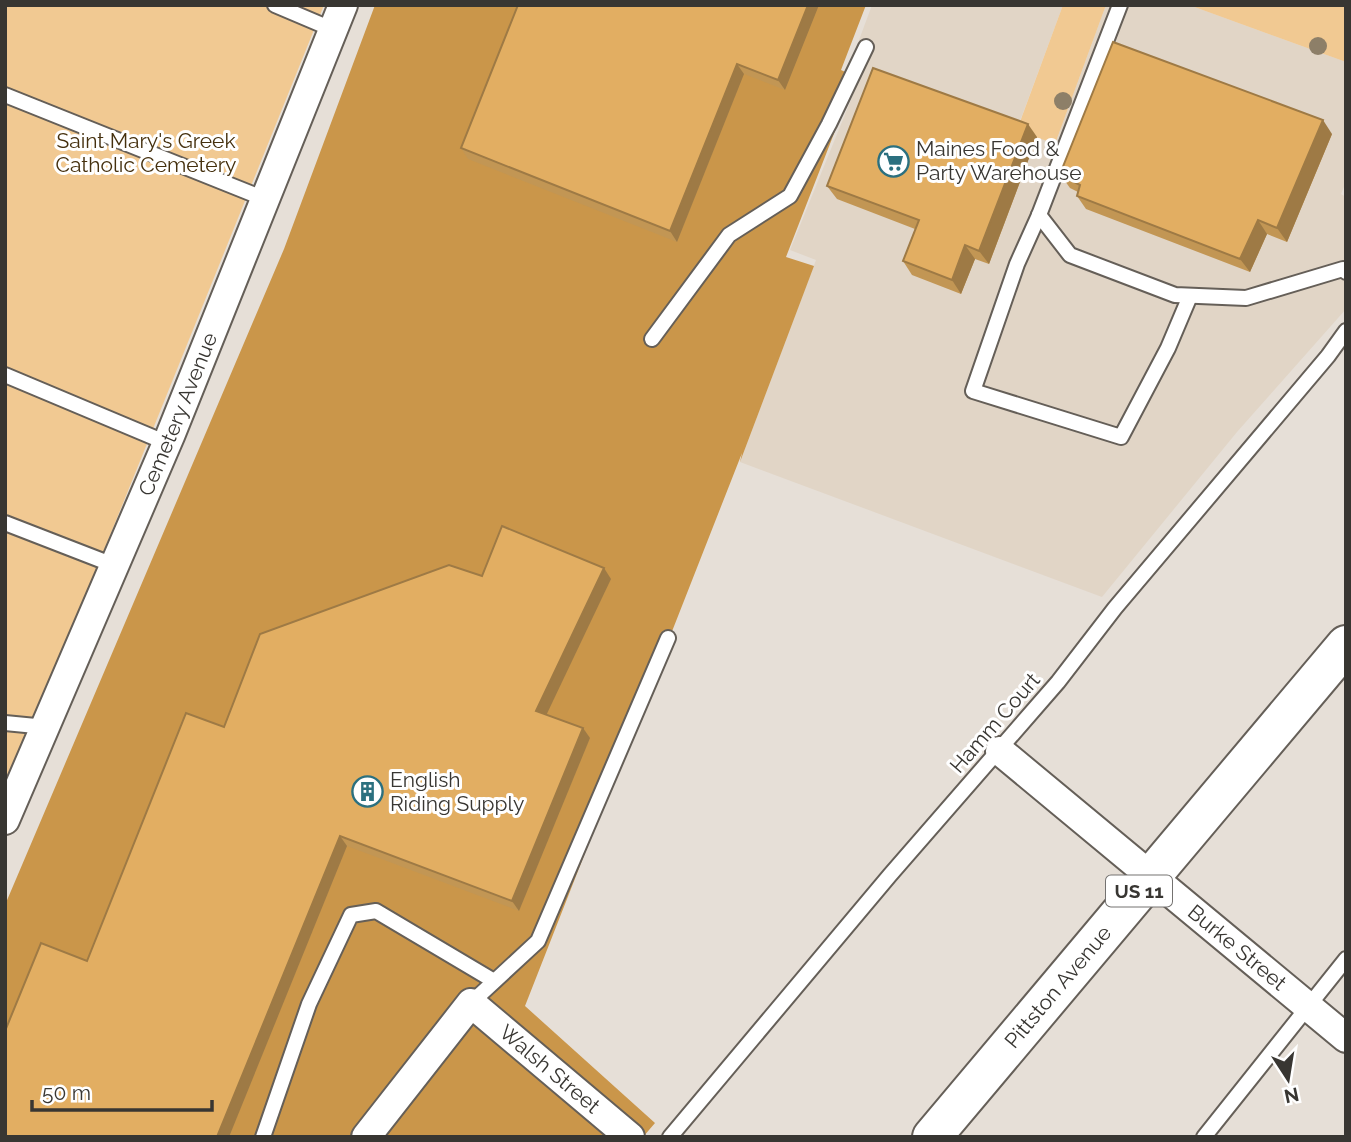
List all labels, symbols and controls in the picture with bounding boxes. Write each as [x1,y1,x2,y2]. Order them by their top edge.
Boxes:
park label: Saint Mary's Greek Catholic Cemetery [56,128,236,177]
place label: Maines Food & Party Warehouse [916,136,1082,185]
supermarket icon: Maines Food & Party Warehouse [876,144,910,178]
street label: Cemetery Avenue [133,329,222,500]
street label: Hamm Court [944,667,1045,778]
place label: English Riding Supply [390,767,524,816]
building icon: English Riding Supply [350,775,384,809]
road number: US 11 [1106,876,1172,906]
street label: Burke Street [1183,899,1292,995]
street label: Pittston Avenue [999,921,1116,1053]
street label: Walsh Street [494,1019,605,1118]
north arrow [1253,1044,1323,1114]
scale bar [32,1068,212,1112]
text: 50 m [42,1080,91,1105]
text: N [1282,1083,1301,1108]

